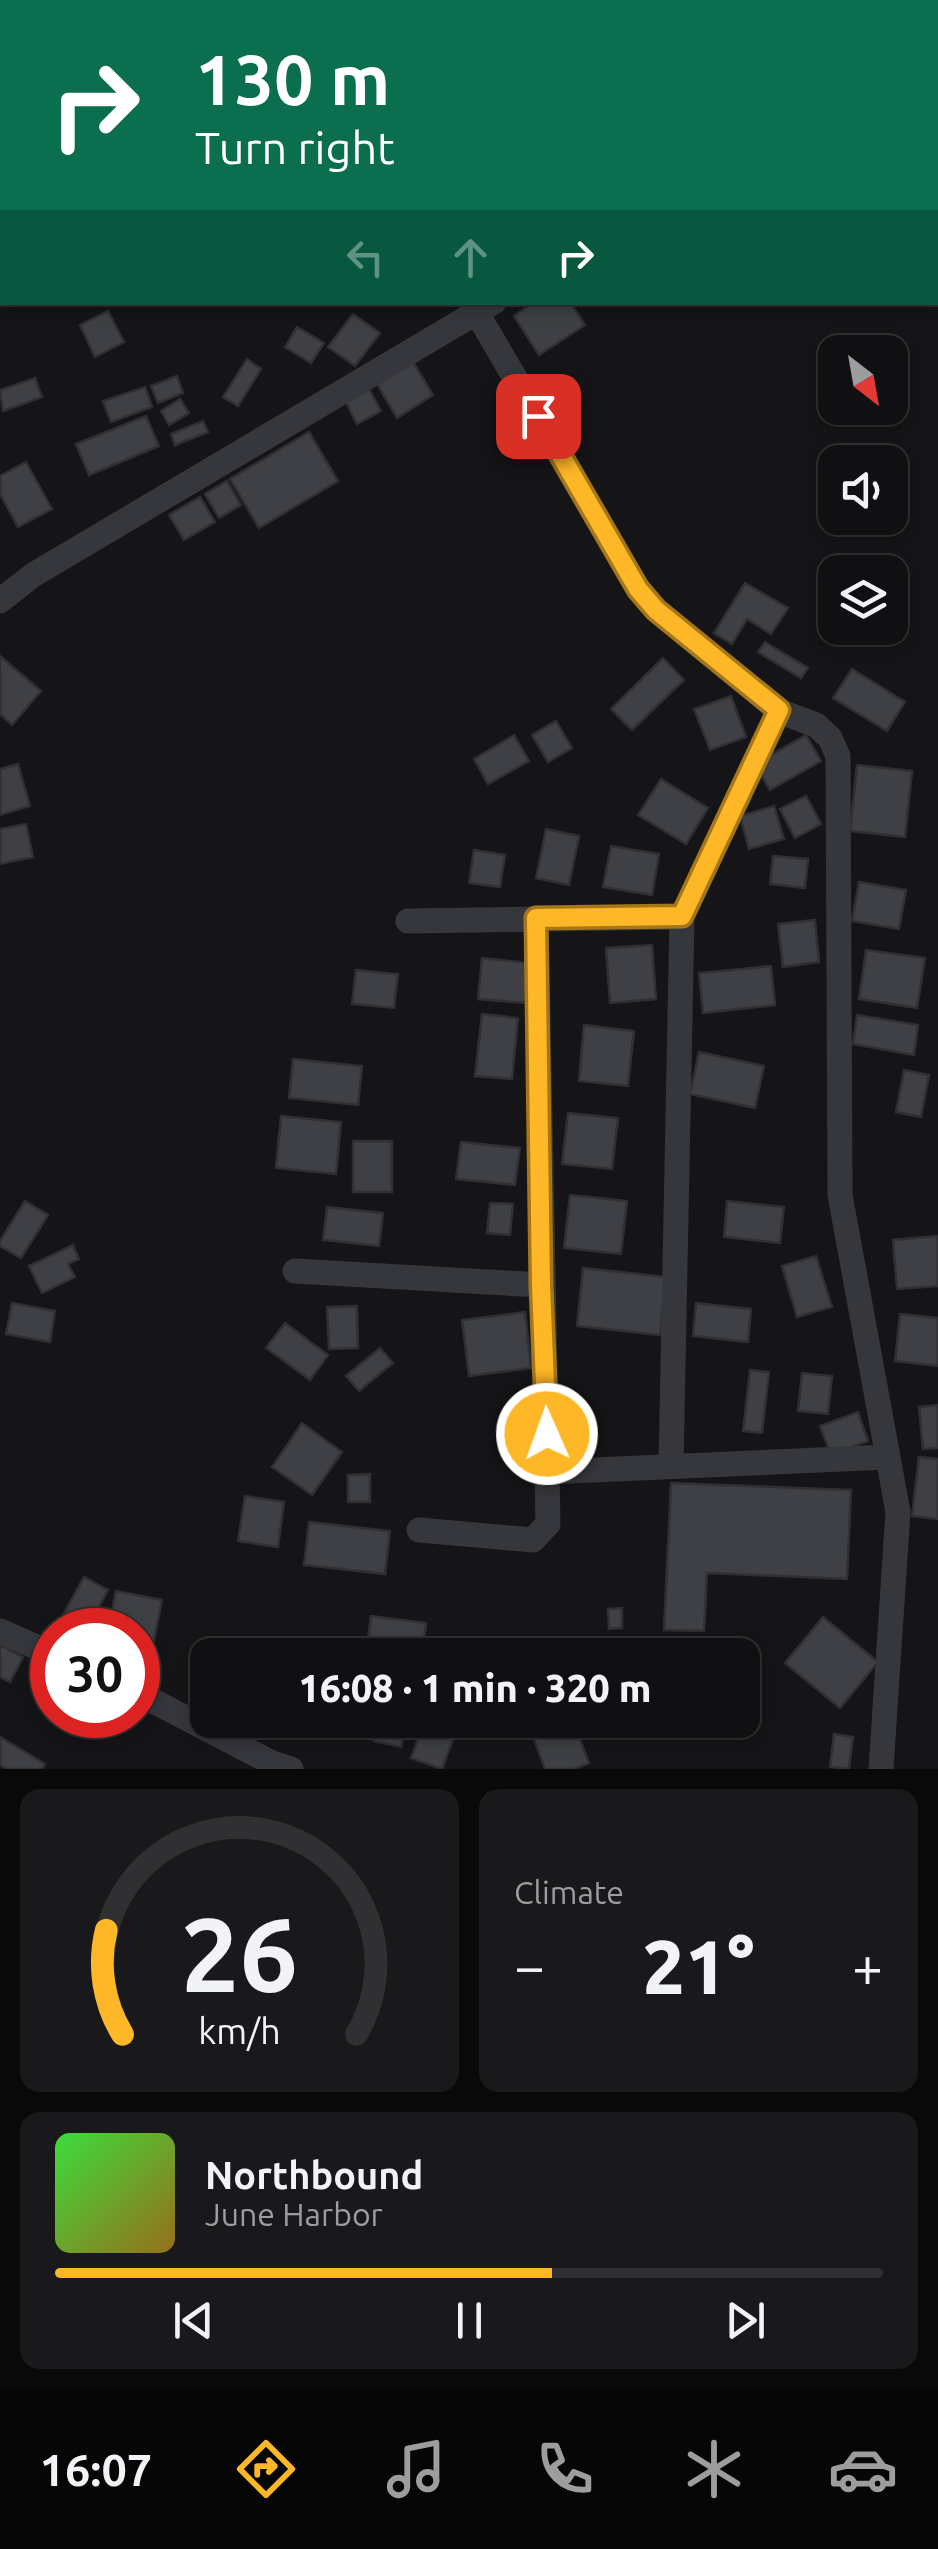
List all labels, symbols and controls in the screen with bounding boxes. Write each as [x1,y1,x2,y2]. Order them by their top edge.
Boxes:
icon: right [30,40,160,170]
text: 130 m [195,40,390,118]
text: Turn right [195,122,395,173]
icon: left [338,230,393,285]
icon: ahead [443,230,498,285]
icon: right [548,230,603,285]
north arrow [818,335,908,425]
map controls [818,335,908,645]
pin [496,374,581,459]
icon: arrive [511,389,566,444]
button: sound [818,445,908,535]
button: layers [818,555,908,645]
position arrow [495,1382,599,1486]
speed limit sign: 30 [30,1608,160,1738]
text: 16:08 · 1 min · 320 m [298,1667,652,1709]
text: Climate [514,1874,624,1910]
text: 26 [181,1895,298,2012]
text: 21° [643,1924,754,2008]
text: − [514,1935,545,1996]
text: + [852,1935,883,1996]
text: km/h [198,2011,281,2051]
text: Northbound [205,2154,423,2196]
text: June Harbor [205,2196,383,2232]
icon: previous [166,2293,221,2348]
icon: pause [442,2293,497,2348]
icon: next [718,2293,773,2348]
icon: directions [231,2434,301,2504]
icon: music [381,2434,451,2504]
icon: phone [530,2434,600,2504]
icon: climate [679,2434,749,2504]
icon: car [828,2434,898,2504]
text: 16:07 [40,2444,152,2495]

